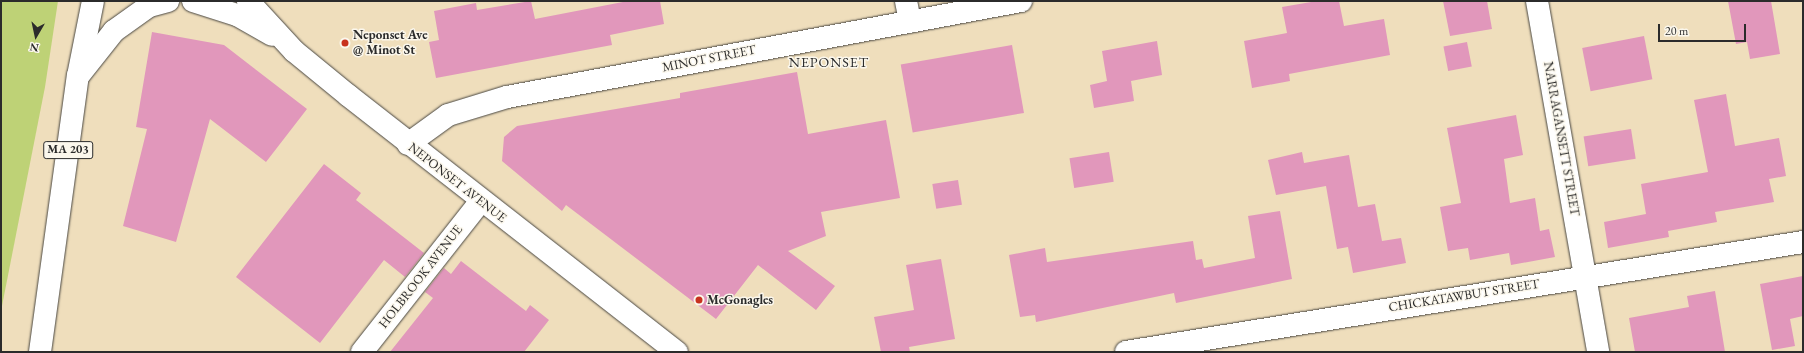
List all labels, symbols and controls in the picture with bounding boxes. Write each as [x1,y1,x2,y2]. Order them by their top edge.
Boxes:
north arrow [16,16,56,56]
scale bar [1660,16,1748,42]
text: 20 m [1665,23,1688,39]
place label: Neponset Ave @ Minot St [353,28,428,59]
marker: Neponset Ave @ Minot St [340,38,350,48]
text: N [29,40,40,55]
street label: MINOT STREET [661,42,757,76]
district label: NEPONSET [789,54,869,70]
street label: NARRAGANSETT STREET [1540,61,1582,217]
road number: MA 203 [43,140,93,160]
street label: NEPONSET AVENUE [405,140,509,226]
street label: HOLBROOK AVENUE [376,222,466,332]
street label: CHICKATAWBUT STREET [1387,276,1541,316]
place label: McGonagles [707,292,773,308]
marker: McGonagles [694,295,704,305]

